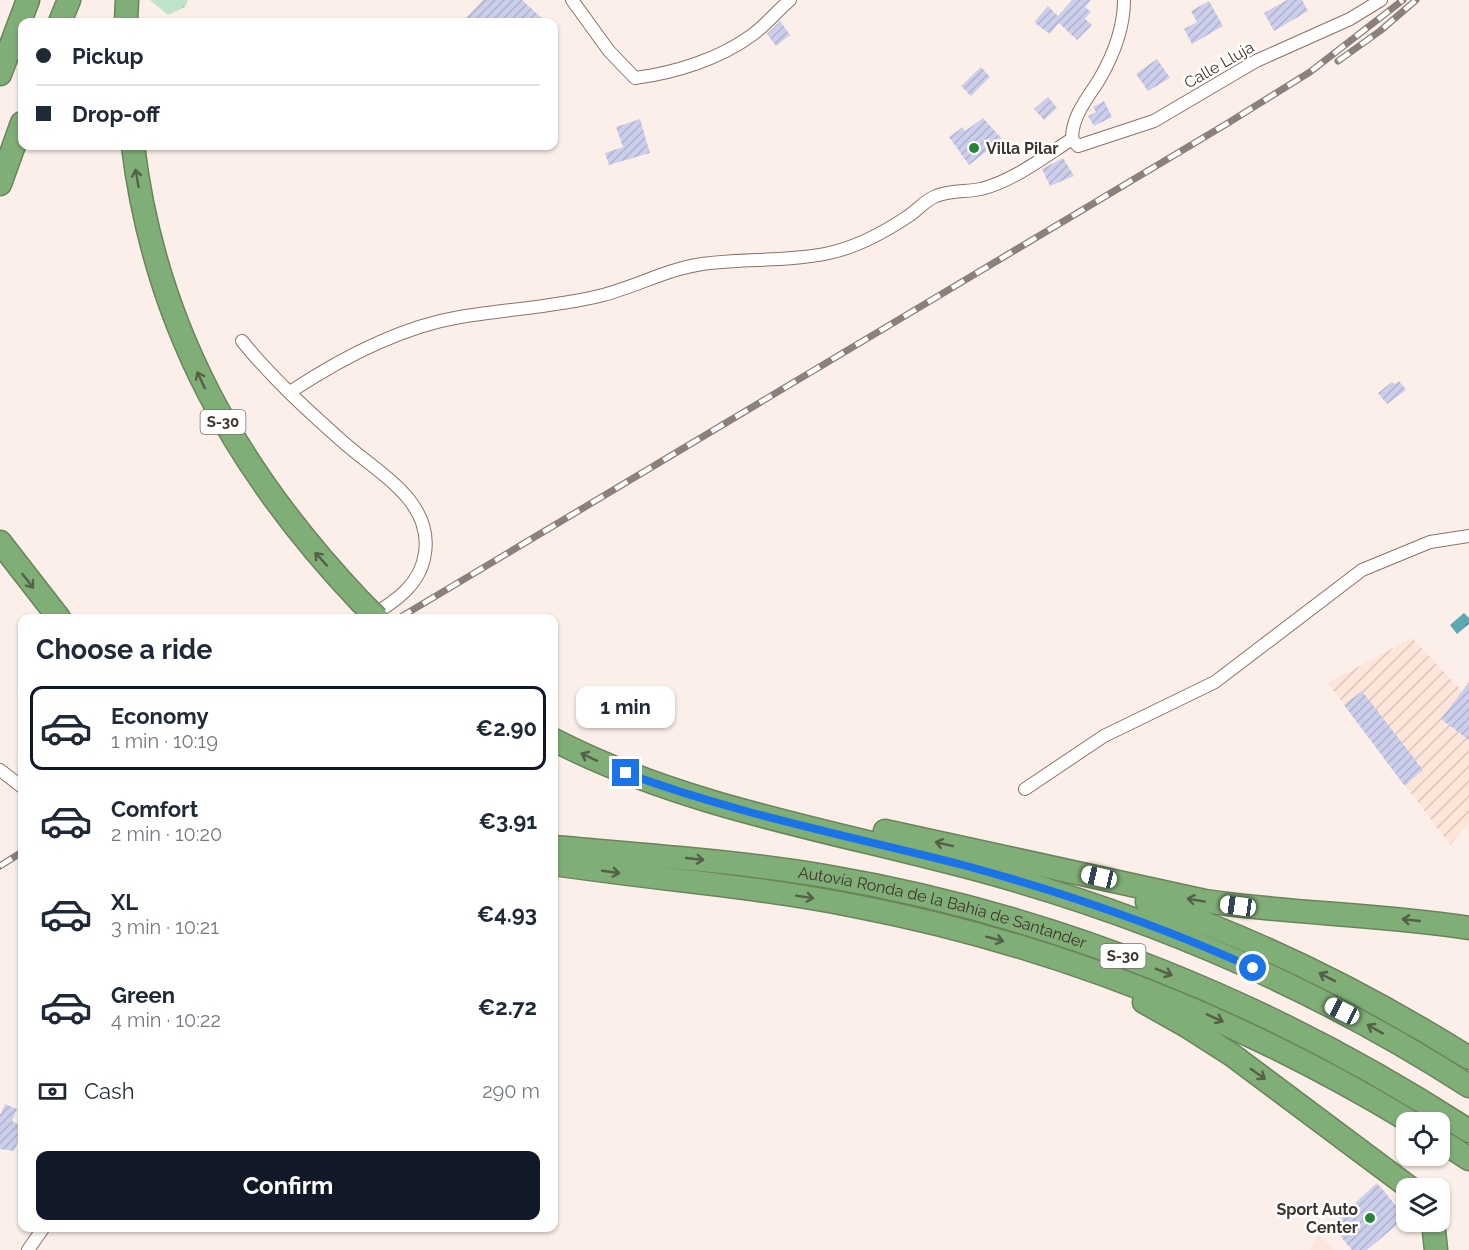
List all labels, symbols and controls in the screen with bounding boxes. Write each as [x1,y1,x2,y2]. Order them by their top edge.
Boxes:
street label: Calle Lluja [1181,37,1257,93]
text: Pickup [72,43,144,69]
text: Drop-off [72,101,160,127]
place label: Villa Pilar [986,139,1059,158]
marker: Villa Pilar [967,141,981,155]
one-way arrow [131,169,142,188]
one-way arrow [194,371,206,389]
road number: S-30 [200,410,246,434]
one-way arrow [313,551,328,566]
one-way arrow [22,573,35,589]
text: Choose a ride [36,634,212,665]
callout: 1 min [576,686,676,728]
text: 1 min [600,695,651,719]
icon: car [39,701,93,755]
text: Economy [111,703,209,729]
text: €2.90 [476,715,537,741]
text: 1 min · 10:19 [111,729,218,753]
one-way arrow [581,751,599,762]
route end [612,759,639,786]
icon: car [39,794,93,848]
text: Comfort [111,796,198,822]
text: €3.91 [478,808,537,834]
text: 2 min · 10:20 [111,822,222,846]
one-way arrow [935,838,955,849]
one-way arrow [685,854,705,865]
street label: Autovía Ronda de la Bahía de Santander [797,862,1089,952]
car [1079,864,1119,890]
one-way arrow [601,867,621,878]
icon: car [39,887,93,941]
text: XL [111,889,138,915]
one-way arrow [794,892,814,903]
one-way arrow [1187,894,1206,905]
car [1219,895,1257,917]
text: €4.93 [477,901,537,927]
one-way arrow [1402,914,1422,925]
text: 3 min · 10:21 [111,915,219,939]
one-way arrow [985,933,1004,945]
road number: S-30 [1100,944,1146,968]
route start [1239,954,1266,981]
one-way arrow [1154,967,1173,978]
one-way arrow [1318,971,1336,983]
icon: car [39,980,93,1034]
text: Green [111,982,175,1008]
text: €2.72 [478,994,537,1020]
car [1322,995,1362,1027]
text: 4 min · 10:22 [111,1008,221,1032]
one-way arrow [1206,1013,1224,1025]
one-way arrow [1367,1023,1384,1035]
one-way arrow [1250,1068,1266,1080]
icon: cash [36,1075,69,1108]
text: Cash [84,1078,135,1104]
text: 290 m [482,1079,540,1103]
map controls [1396,1112,1450,1232]
button: locate [1396,1112,1450,1166]
button: Confirm [36,1151,540,1220]
button: layers [1396,1178,1450,1232]
place label: Sport Auto Center [1277,1200,1358,1237]
marker: Sport Auto Center [1363,1211,1377,1225]

